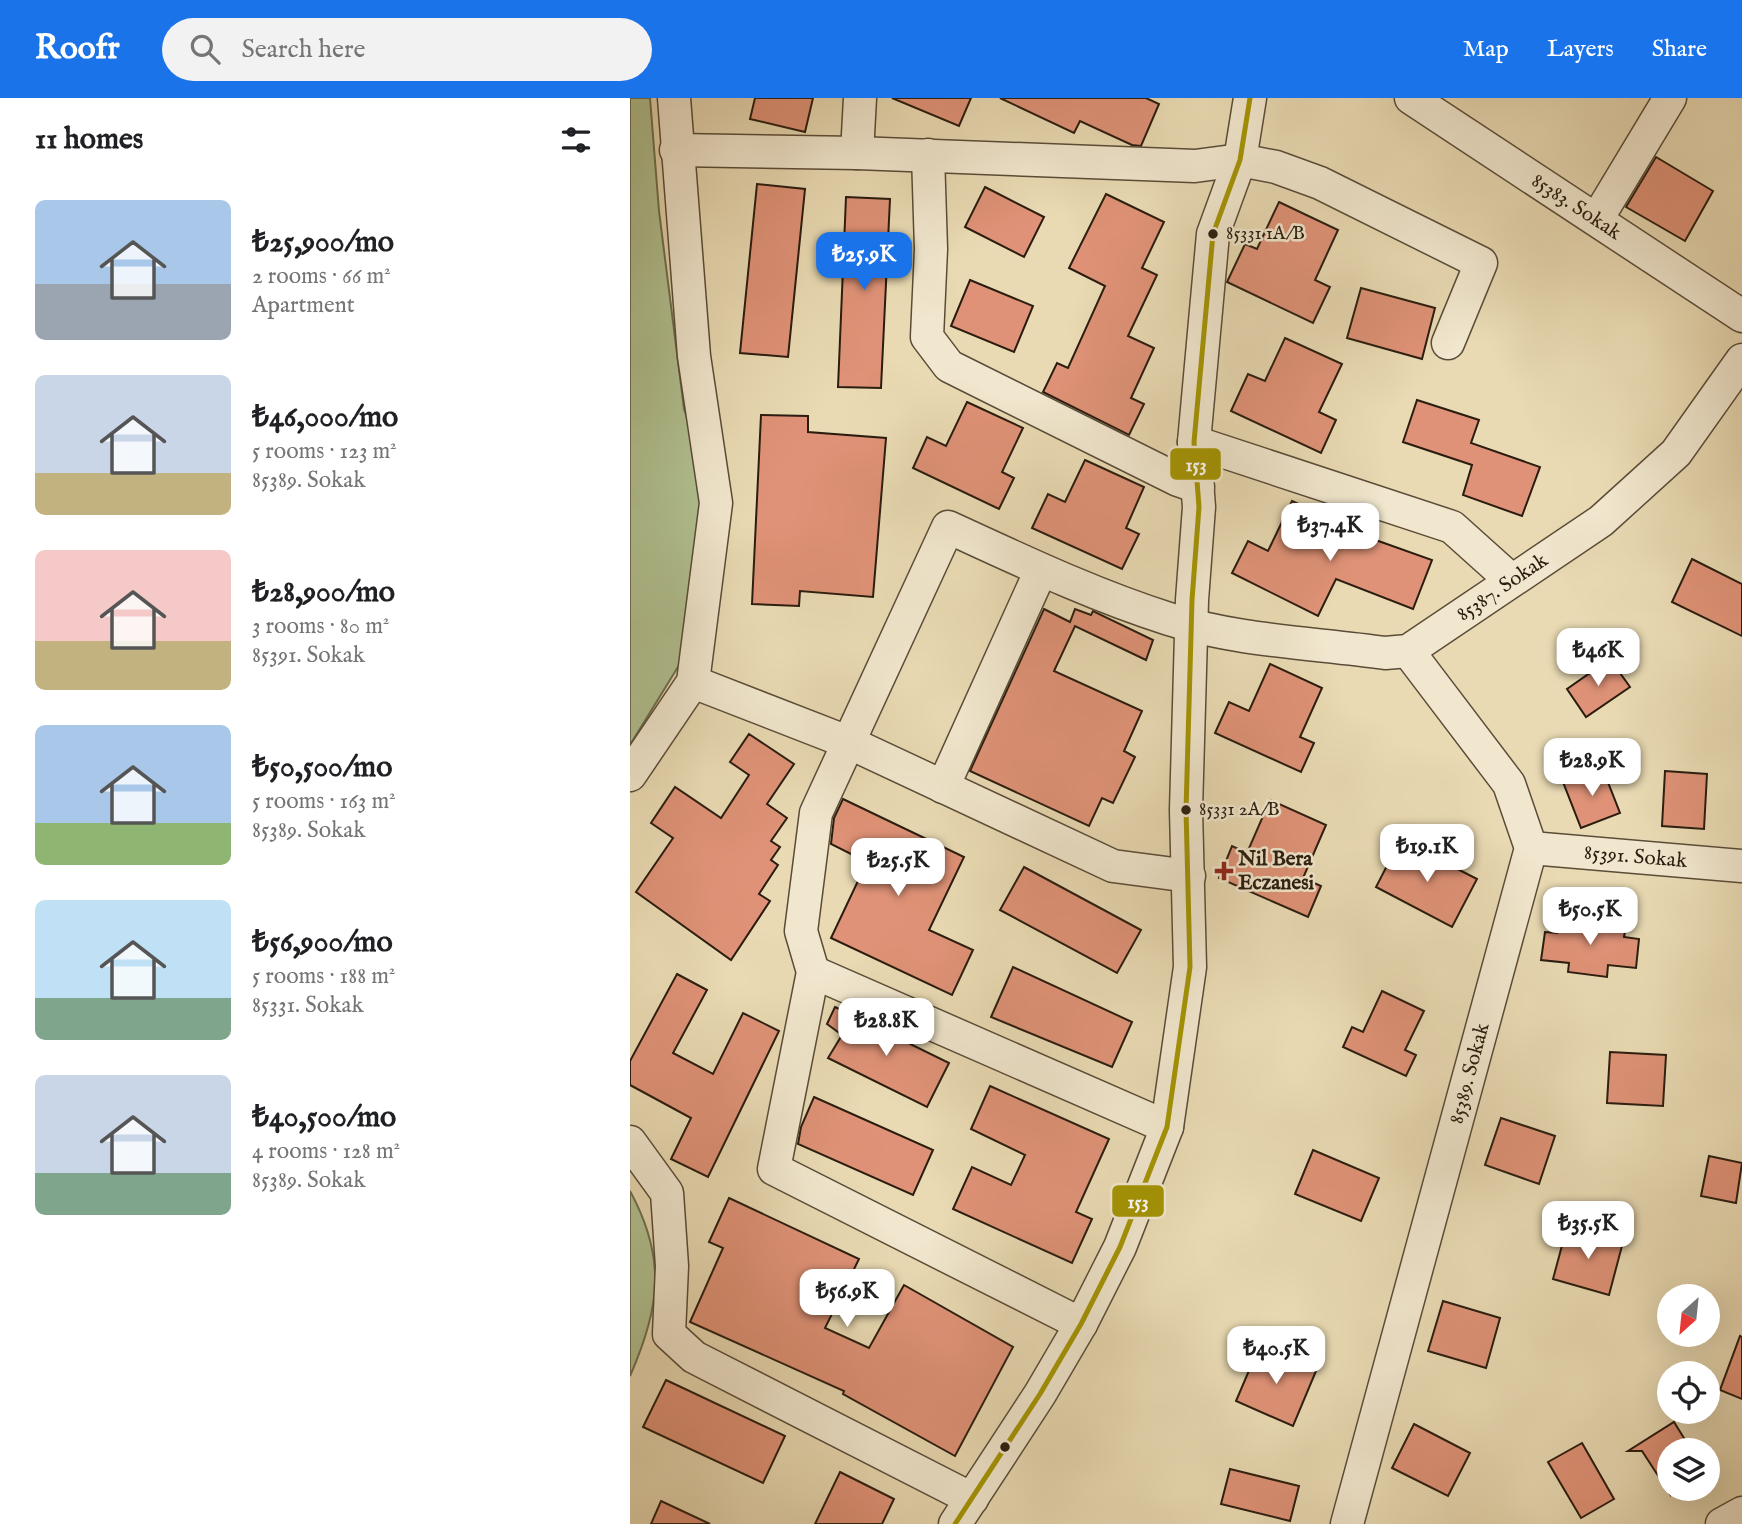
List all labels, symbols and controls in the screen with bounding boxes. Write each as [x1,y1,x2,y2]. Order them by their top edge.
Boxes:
search box [162,18,652,81]
text: Roofr [35,28,120,70]
icon: search [186,30,224,68]
text: Search here [242,33,365,66]
text: Map [1463,34,1509,65]
text: Layers [1547,34,1614,65]
text: Share [1652,34,1707,65]
text: 11 homes [35,121,143,159]
icon: filters [557,121,595,159]
street label: 85383. Sokak [1526,167,1627,247]
place label: 85331 1A/B [1226,222,1305,246]
text: ₺25,900/mo [252,224,394,262]
marker: 85331 1A/B [1206,227,1220,241]
icon: home [91,228,175,312]
pin: ₺25.9K [807,232,921,292]
text: ₺25.9K [832,240,896,269]
text: 2 rooms · 66 m² [252,262,391,291]
text: Apartment [252,291,355,320]
text: ₺46,000/mo [252,399,398,437]
icon: home [91,403,175,487]
text: 5 rooms · 123 m² [252,437,397,466]
line badge: 153 [1169,447,1222,481]
text: 153 [1185,454,1207,478]
text: 85389. Sokak [252,466,366,495]
pin: ₺37.4K [1273,504,1387,563]
text: ₺37.4K [1297,511,1363,540]
street label: 85387. Sokak [1452,547,1554,628]
text: ₺28,900/mo [252,574,395,612]
icon: home [91,578,175,662]
text: 3 rooms · 80 m² [252,612,389,641]
pin: ₺46K [1557,628,1639,688]
text: ₺46K [1573,636,1623,665]
text: 85391. Sokak [252,641,365,670]
pin: ₺28.9K [1535,738,1649,798]
text: ₺28.9K [1560,746,1624,775]
text: ₺50,500/mo [252,749,392,787]
icon: home [91,753,175,837]
text: 5 rooms · 163 m² [252,787,396,816]
place label: 85331 2A/B [1199,798,1280,822]
marker: 85331 2A/B [1179,803,1193,817]
text: 85389. Sokak [252,816,366,845]
pin: ₺19.1K [1370,824,1484,884]
text: ₺19.1K [1396,832,1458,861]
pin: ₺25.5K [841,838,955,898]
street label: 85391. Sokak [1583,839,1689,875]
text: ₺25.5K [867,846,929,875]
place label: Nil Bera Eczanesi [1237,846,1315,897]
marker: Nil Bera Eczanesi [1216,863,1232,879]
pin: ₺50.5K [1533,888,1647,947]
text: ₺50.5K [1559,895,1621,924]
text: ₺56,900/mo [252,924,393,962]
icon: home [91,928,175,1012]
text: 5 rooms · 188 m² [252,962,395,991]
text: 85331. Sokak [252,991,364,1020]
pin: ₺28.8K [829,998,943,1058]
text: ₺28.8K [854,1006,918,1035]
street label: 85389. Sokak [1443,1019,1497,1127]
text: ₺40,500/mo [252,1099,396,1137]
icon: home [91,1103,175,1187]
text: 4 rooms · 128 m² [252,1137,400,1166]
text: 85389. Sokak [252,1166,366,1195]
line badge: 153 [1111,1184,1165,1218]
text: 153 [1127,1191,1149,1215]
pin: ₺35.5K [1531,1202,1645,1261]
text: ₺35.5K [1558,1209,1618,1238]
pin: ₺56.9K [790,1270,904,1329]
text: ₺56.9K [816,1277,878,1306]
north arrow [1657,1284,1720,1348]
map controls [1657,1284,1720,1501]
pin: ₺40.5K [1219,1326,1333,1386]
text: ₺40.5K [1243,1334,1309,1363]
button: locate [1657,1361,1720,1424]
button: layers [1657,1438,1720,1501]
unlabelled marker [998,1440,1012,1454]

